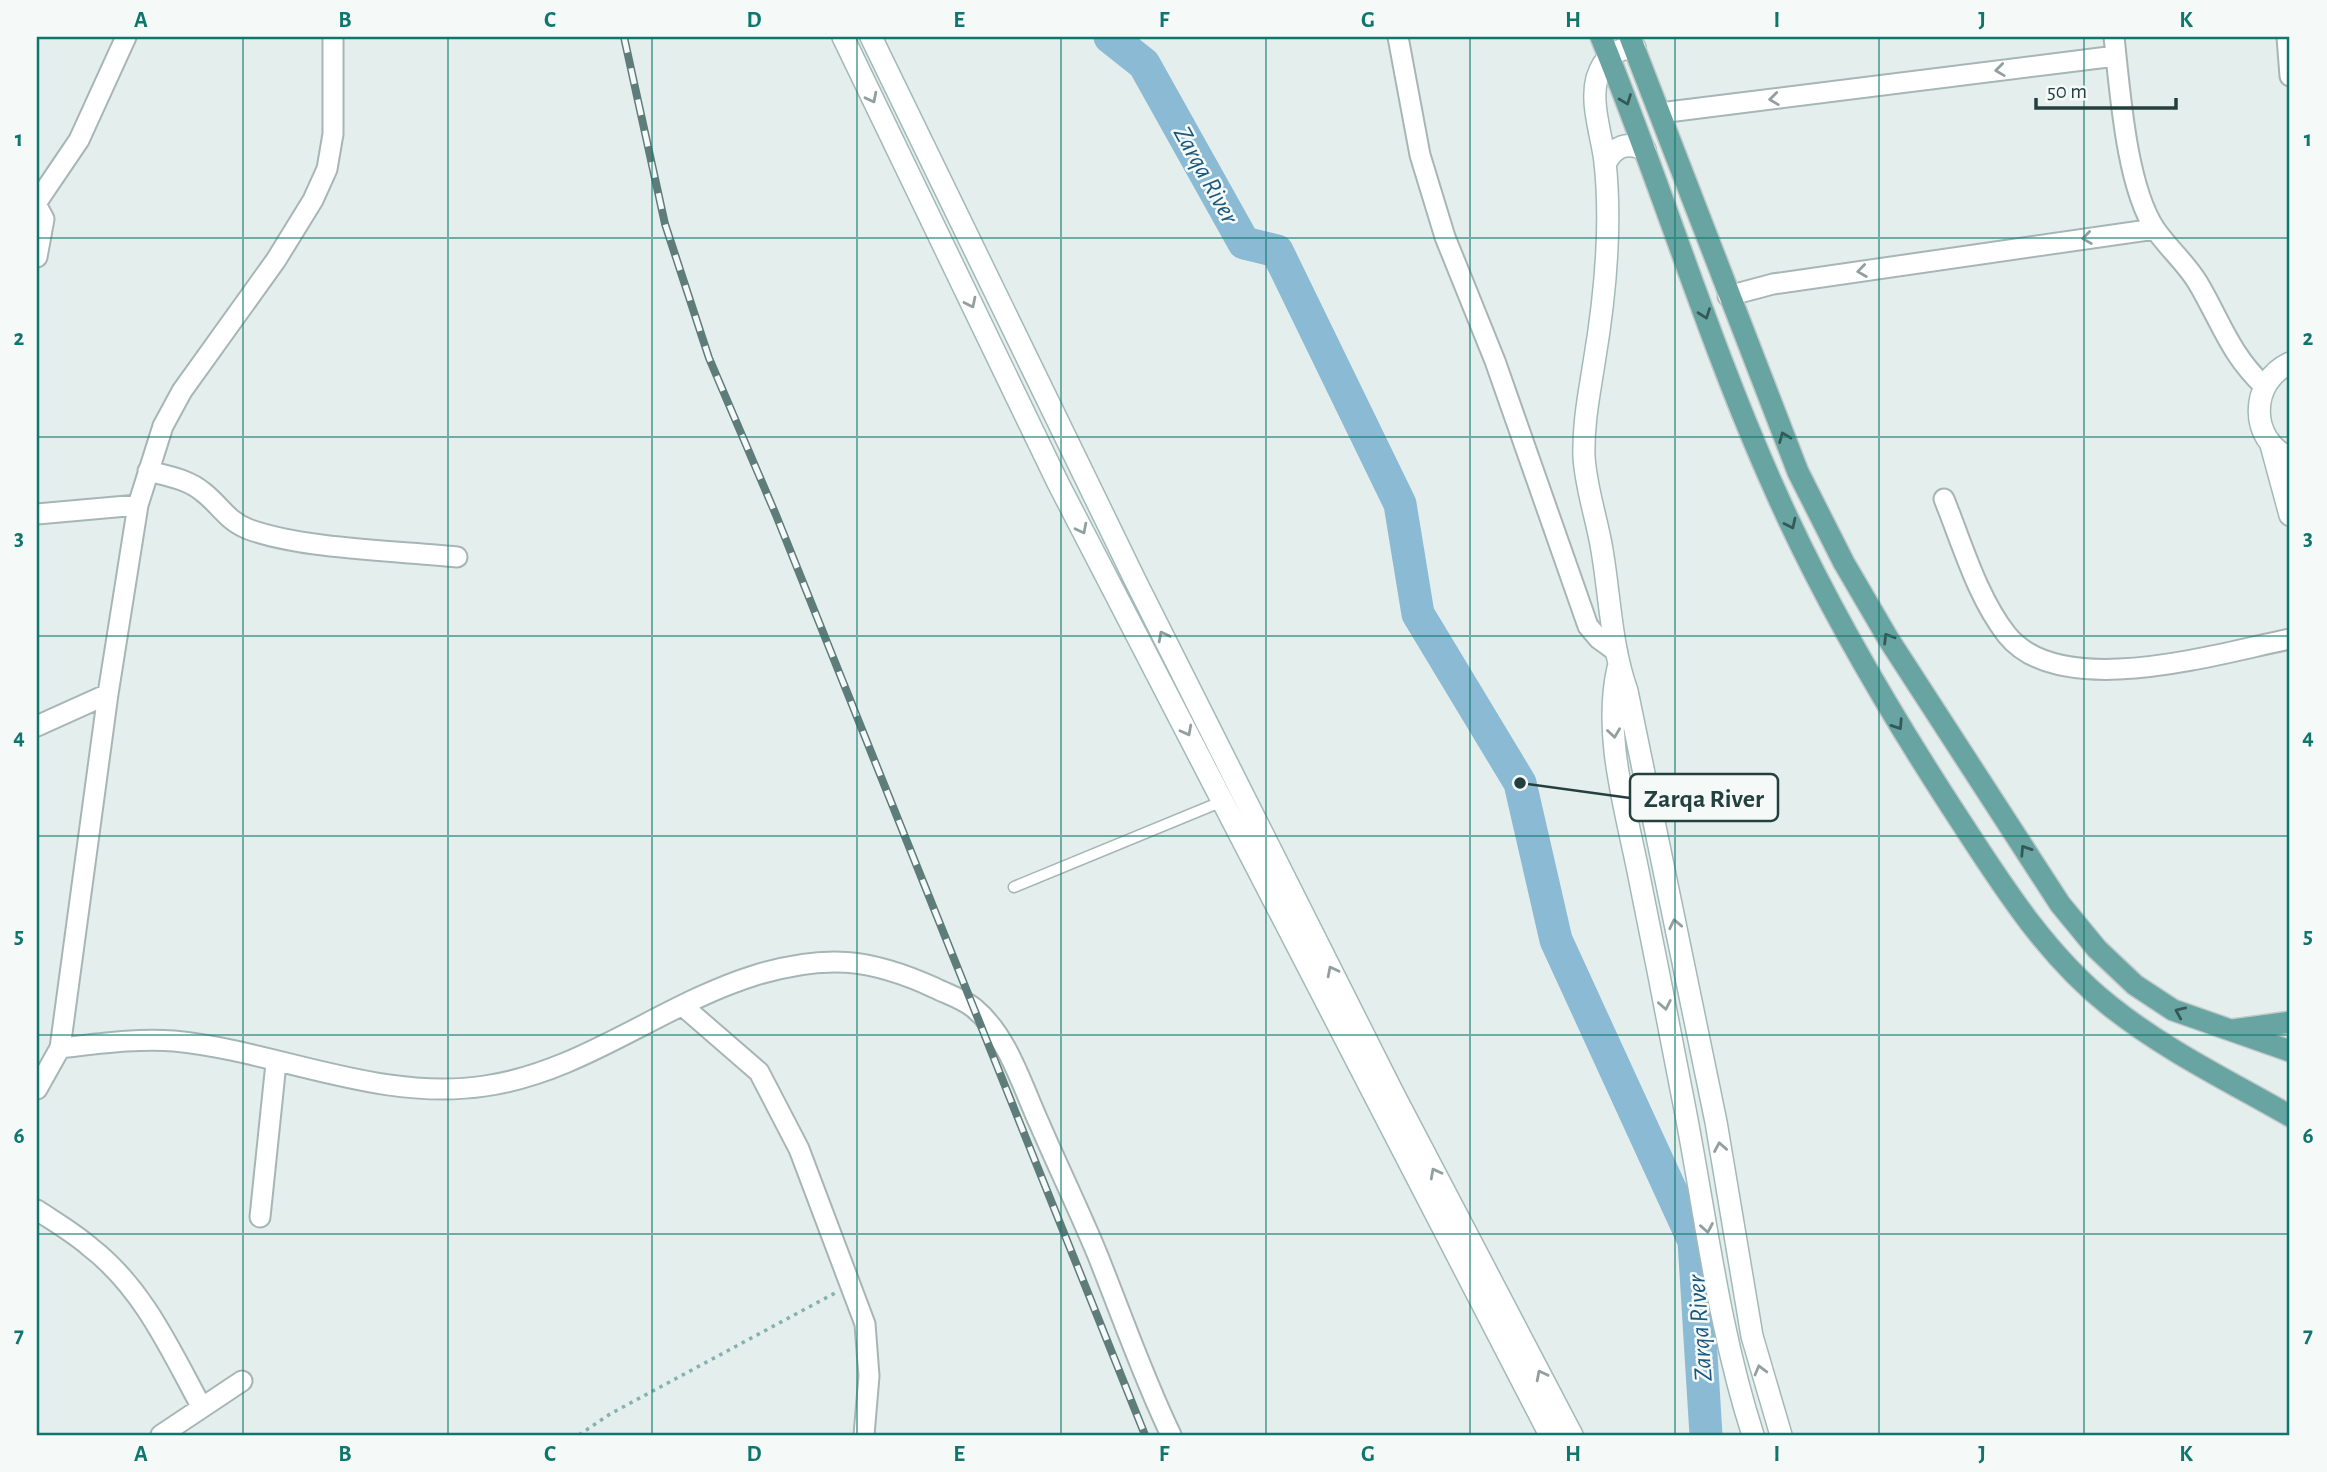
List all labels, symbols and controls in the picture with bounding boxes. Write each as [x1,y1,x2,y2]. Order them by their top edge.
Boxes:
text: A [134,9,148,32]
text: B [338,9,352,32]
text: C [544,9,556,32]
text: D [746,9,762,32]
text: E [953,9,965,32]
text: F [1159,9,1170,32]
text: G [1361,9,1375,32]
text: H [1565,9,1581,32]
text: I [1774,9,1780,32]
text: J [1978,9,1986,32]
text: K [2179,9,2193,32]
one-way arrow [1994,63,2006,78]
scale bar [2036,66,2176,110]
text: 50 m [2047,81,2087,102]
one-way arrow [864,91,878,103]
one-way arrow [1768,91,1780,106]
one-way arrow [1618,94,1632,106]
water label: Zarqa River [1169,122,1244,229]
text: 1 [15,128,23,151]
text: 1 [2304,128,2312,151]
one-way arrow [2081,231,2093,246]
one-way arrow [1856,263,1868,278]
one-way arrow [963,296,977,308]
one-way arrow [1697,307,1711,319]
text: 2 [14,327,25,350]
text: 2 [2303,327,2314,350]
one-way arrow [1779,431,1793,443]
one-way arrow [1783,517,1797,529]
one-way arrow [1074,522,1087,534]
text: 3 [14,527,24,550]
text: 3 [2303,527,2313,550]
one-way arrow [1157,631,1171,643]
one-way arrow [1884,633,1897,646]
one-way arrow [1890,717,1903,730]
one-way arrow [1178,724,1192,736]
text: 4 [13,726,25,749]
text: 4 [2302,726,2314,749]
one-way arrow [1606,727,1621,739]
callout: Zarqa River [1630,774,1778,821]
text: Zarqa River [1644,786,1764,812]
one-way arrow [2021,845,2034,858]
one-way arrow [1668,918,1683,930]
text: 5 [14,925,24,948]
text: 5 [2303,925,2313,948]
one-way arrow [1326,965,1340,978]
one-way arrow [1656,999,1671,1011]
one-way arrow [2174,1006,2187,1020]
text: 6 [13,1125,25,1148]
text: 6 [2302,1125,2314,1148]
one-way arrow [1713,1141,1728,1152]
one-way arrow [1430,1168,1444,1180]
one-way arrow [1699,1222,1714,1234]
water label: Zarqa River [1683,1272,1717,1382]
text: 7 [14,1324,24,1347]
text: 7 [2303,1324,2313,1347]
one-way arrow [1754,1365,1769,1377]
one-way arrow [1535,1370,1549,1382]
text: A [134,1443,148,1466]
text: B [338,1443,352,1466]
text: C [544,1443,556,1466]
text: D [746,1443,762,1466]
text: E [953,1443,965,1466]
text: F [1159,1443,1170,1466]
text: G [1361,1443,1375,1466]
text: H [1565,1443,1581,1466]
text: I [1774,1443,1780,1466]
text: J [1978,1443,1986,1466]
text: K [2179,1443,2193,1466]

